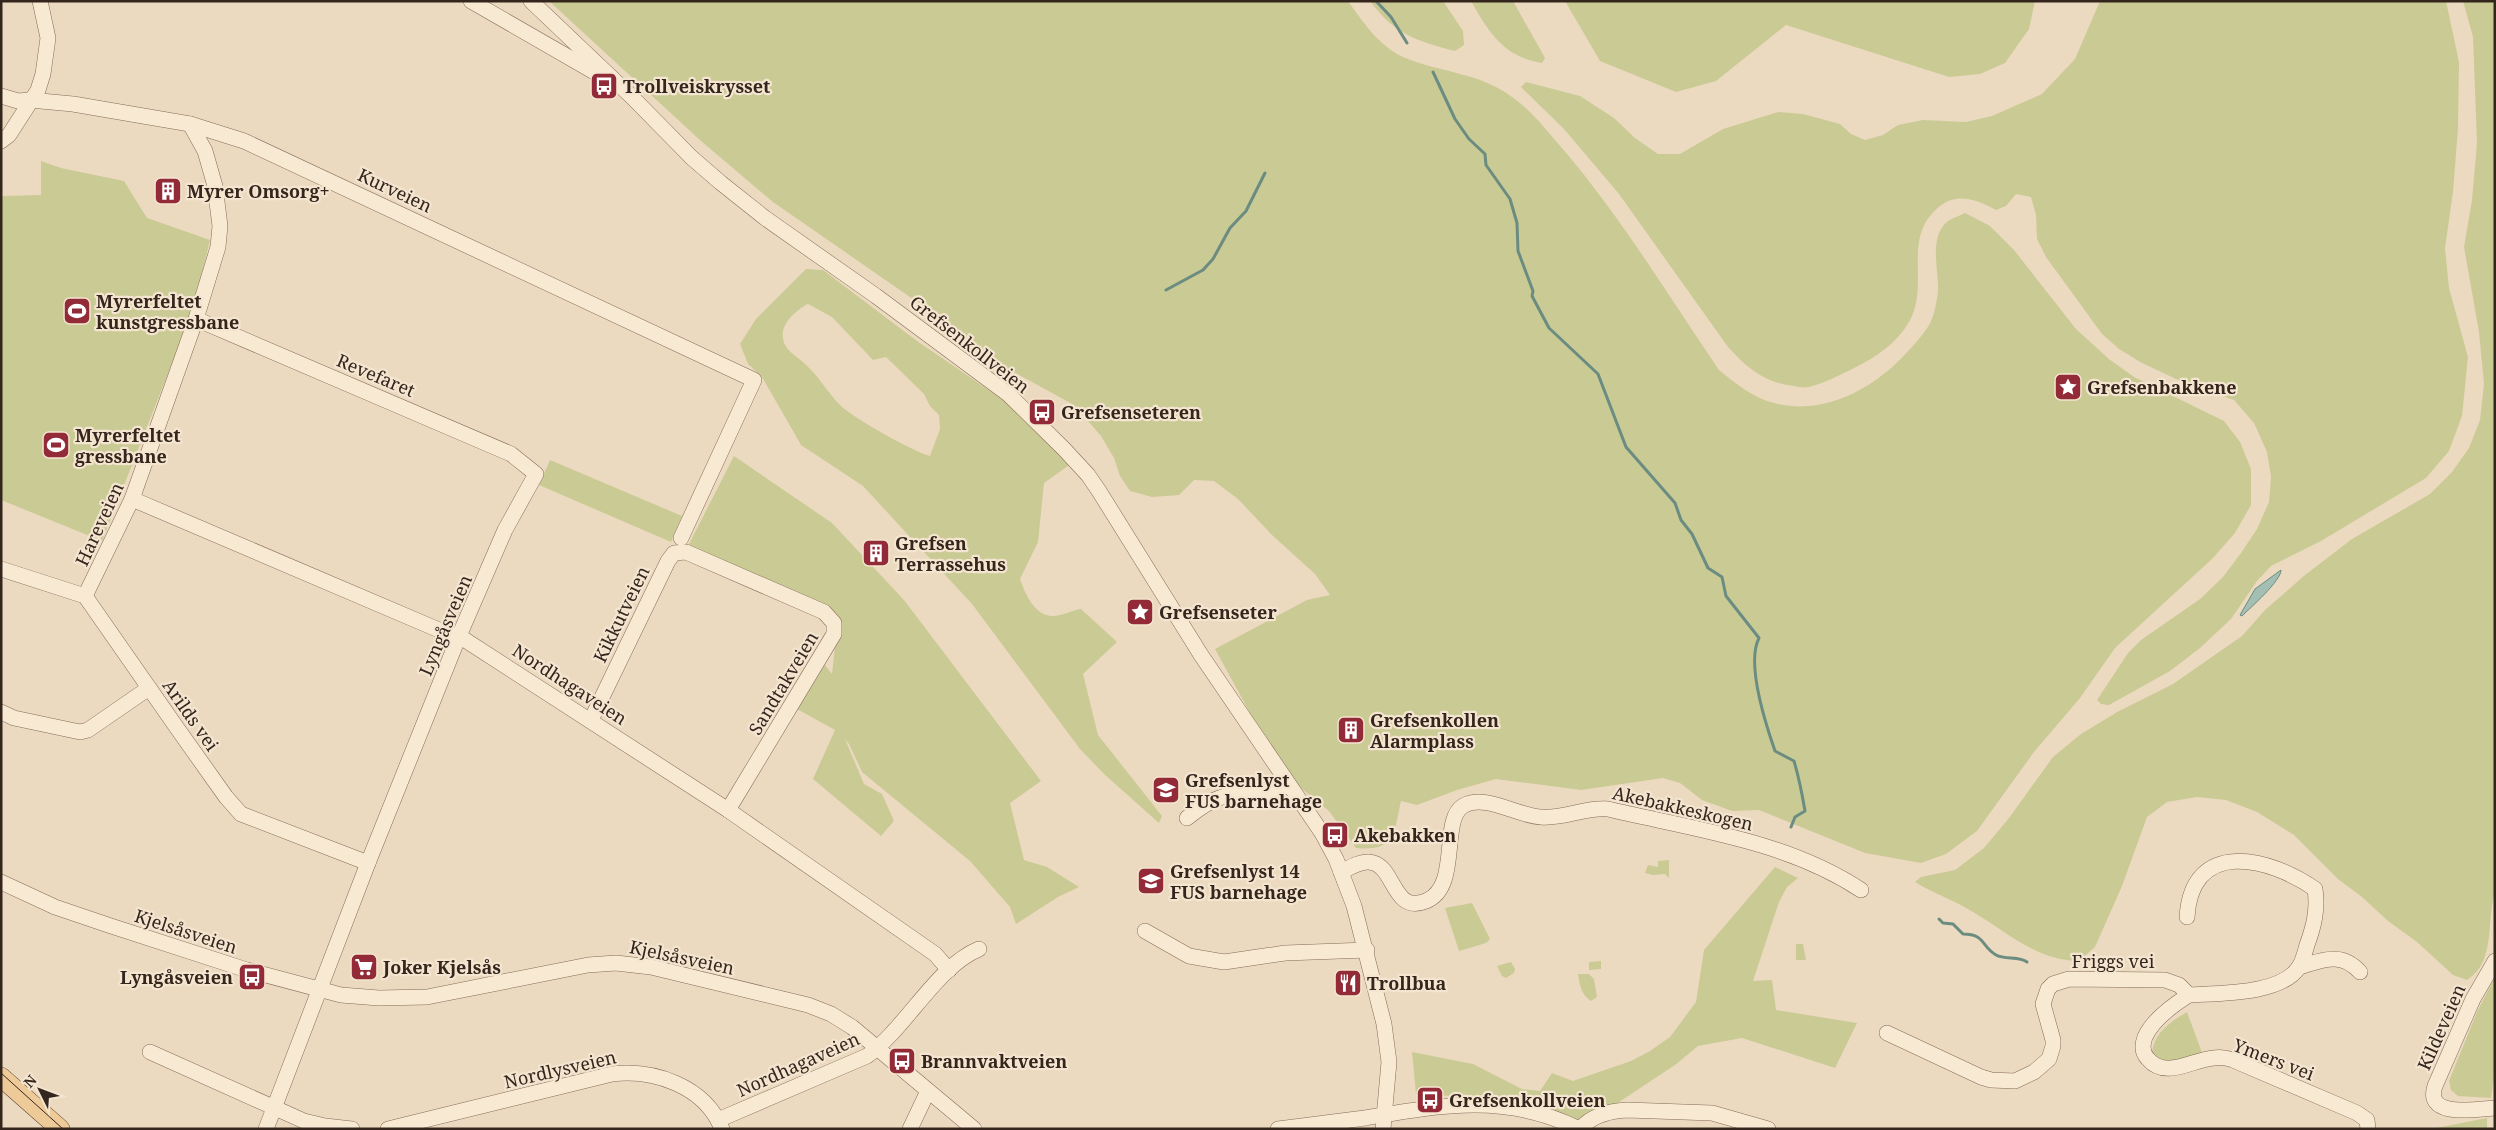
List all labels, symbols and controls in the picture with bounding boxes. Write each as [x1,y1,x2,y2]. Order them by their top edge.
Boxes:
bus stop icon: Trollveiskrysset [589,71,619,101]
place label: Trollveiskrysset [623,74,770,98]
street label: Kurveien [354,162,436,218]
building icon: Myrer Omsorg+ [153,176,183,206]
place label: Myrer Omsorg+ [187,179,330,203]
place label: Myrerfeltet kunstgressbane [96,289,239,334]
street label: Grefsenkollveien [905,290,1035,399]
sports icon: Myrerfeltet kunstgressbane [62,296,92,326]
street label: Revefaret [333,348,419,402]
place icon: Grefsenbakkene [2053,372,2083,402]
place label: Grefsenbakkene [2087,375,2237,399]
bus stop icon: Grefsenseteren [1027,397,1057,427]
place label: Grefsenseteren [1061,400,1201,424]
place label: Myrerfeltet gressbane [75,423,181,468]
sports icon: Myrerfeltet gressbane [41,430,71,460]
street label: Hareveien [69,478,129,570]
place label: Grefsen Terrassehus [895,531,1006,576]
building icon: Grefsen Terrassehus [861,538,891,568]
street label: Kikkutveien [587,562,655,666]
street label: Lyngåsveien [413,571,477,679]
place icon: Grefsenseter [1125,597,1155,627]
place label: Grefsenseter [1159,600,1277,624]
street label: Sandtakveien [743,626,824,739]
street label: Nordhagaveien [508,638,632,730]
street label: Arilds vei [158,674,225,756]
place label: Grefsenkollen Alarmplass [1370,708,1499,753]
building icon: Grefsenkollen Alarmplass [1336,715,1366,745]
place label: Grefsenlyst FUS barnehage [1185,768,1322,813]
school or university icon: Grefsenlyst FUS barnehage [1151,775,1181,805]
street label: Akebakkeskogen [1610,780,1756,836]
bus stop icon: Akebakken [1320,820,1350,850]
place label: Akebakken [1354,823,1456,847]
place label: Grefsenlyst 14 FUS barnehage [1170,859,1307,904]
school or university icon: Grefsenlyst 14 FUS barnehage [1136,866,1166,896]
street label: Kjelsåsveien [132,903,241,959]
street label: Kjelsåsveien [627,934,737,980]
street label: Friggs vei [2072,949,2155,973]
supermarket icon: Joker Kjelsås [349,952,379,982]
place label: Joker Kjelsås [382,955,501,979]
bus stop icon: Lyngåsveien [237,962,267,992]
place label: Lyngåsveien [120,965,233,989]
restaurant icon: Trollbua [1333,968,1363,998]
place label: Trollbua [1367,971,1447,995]
street label: Kildeveien [2411,980,2471,1074]
street label: Nordhagaveien [733,1026,864,1102]
street label: Ymers vei [2229,1032,2318,1086]
street label: Nordlysveien [501,1044,619,1094]
bus stop icon: Brannvaktveien [887,1046,917,1076]
place label: Brannvaktveien [921,1049,1067,1073]
north arrow [15,1065,65,1115]
text: N [19,1071,41,1091]
bus stop icon: Grefsenkollveien [1415,1085,1445,1115]
place label: Grefsenkollveien [1449,1088,1606,1112]

